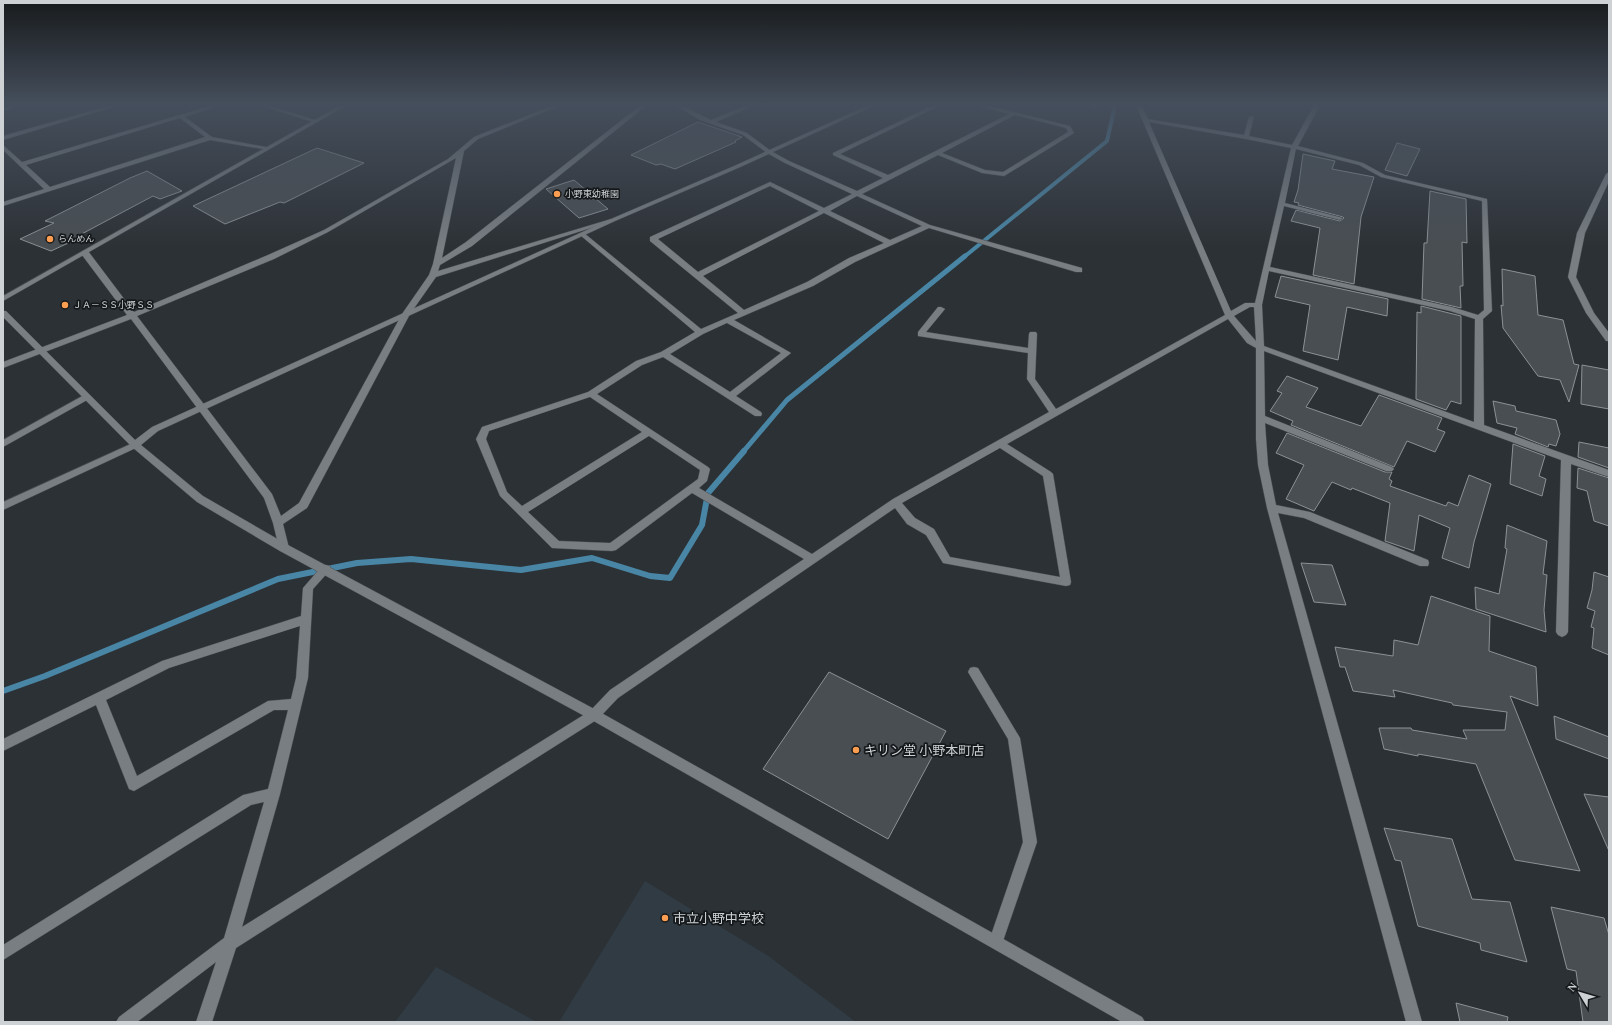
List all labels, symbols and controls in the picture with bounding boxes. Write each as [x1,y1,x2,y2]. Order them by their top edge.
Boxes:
marker: 小野東幼稚園 [552,189,562,199]
place label: 小野東幼稚園 [565,189,619,199]
marker: らんめん [45,234,55,244]
place label: らんめん [58,234,94,244]
marker: ＪＡ－ＳＳ小野ＳＳ [60,300,70,310]
place label: ＪＡ－ＳＳ小野ＳＳ [73,300,154,310]
place label: キリン堂 小野本町店 [864,743,984,758]
marker: キリン堂 小野本町店 [851,745,861,755]
place label: 市立小野中学校 [673,911,764,926]
marker: 市立小野中学校 [660,913,670,923]
north arrow [1560,973,1600,1013]
text: N [1565,980,1579,994]

